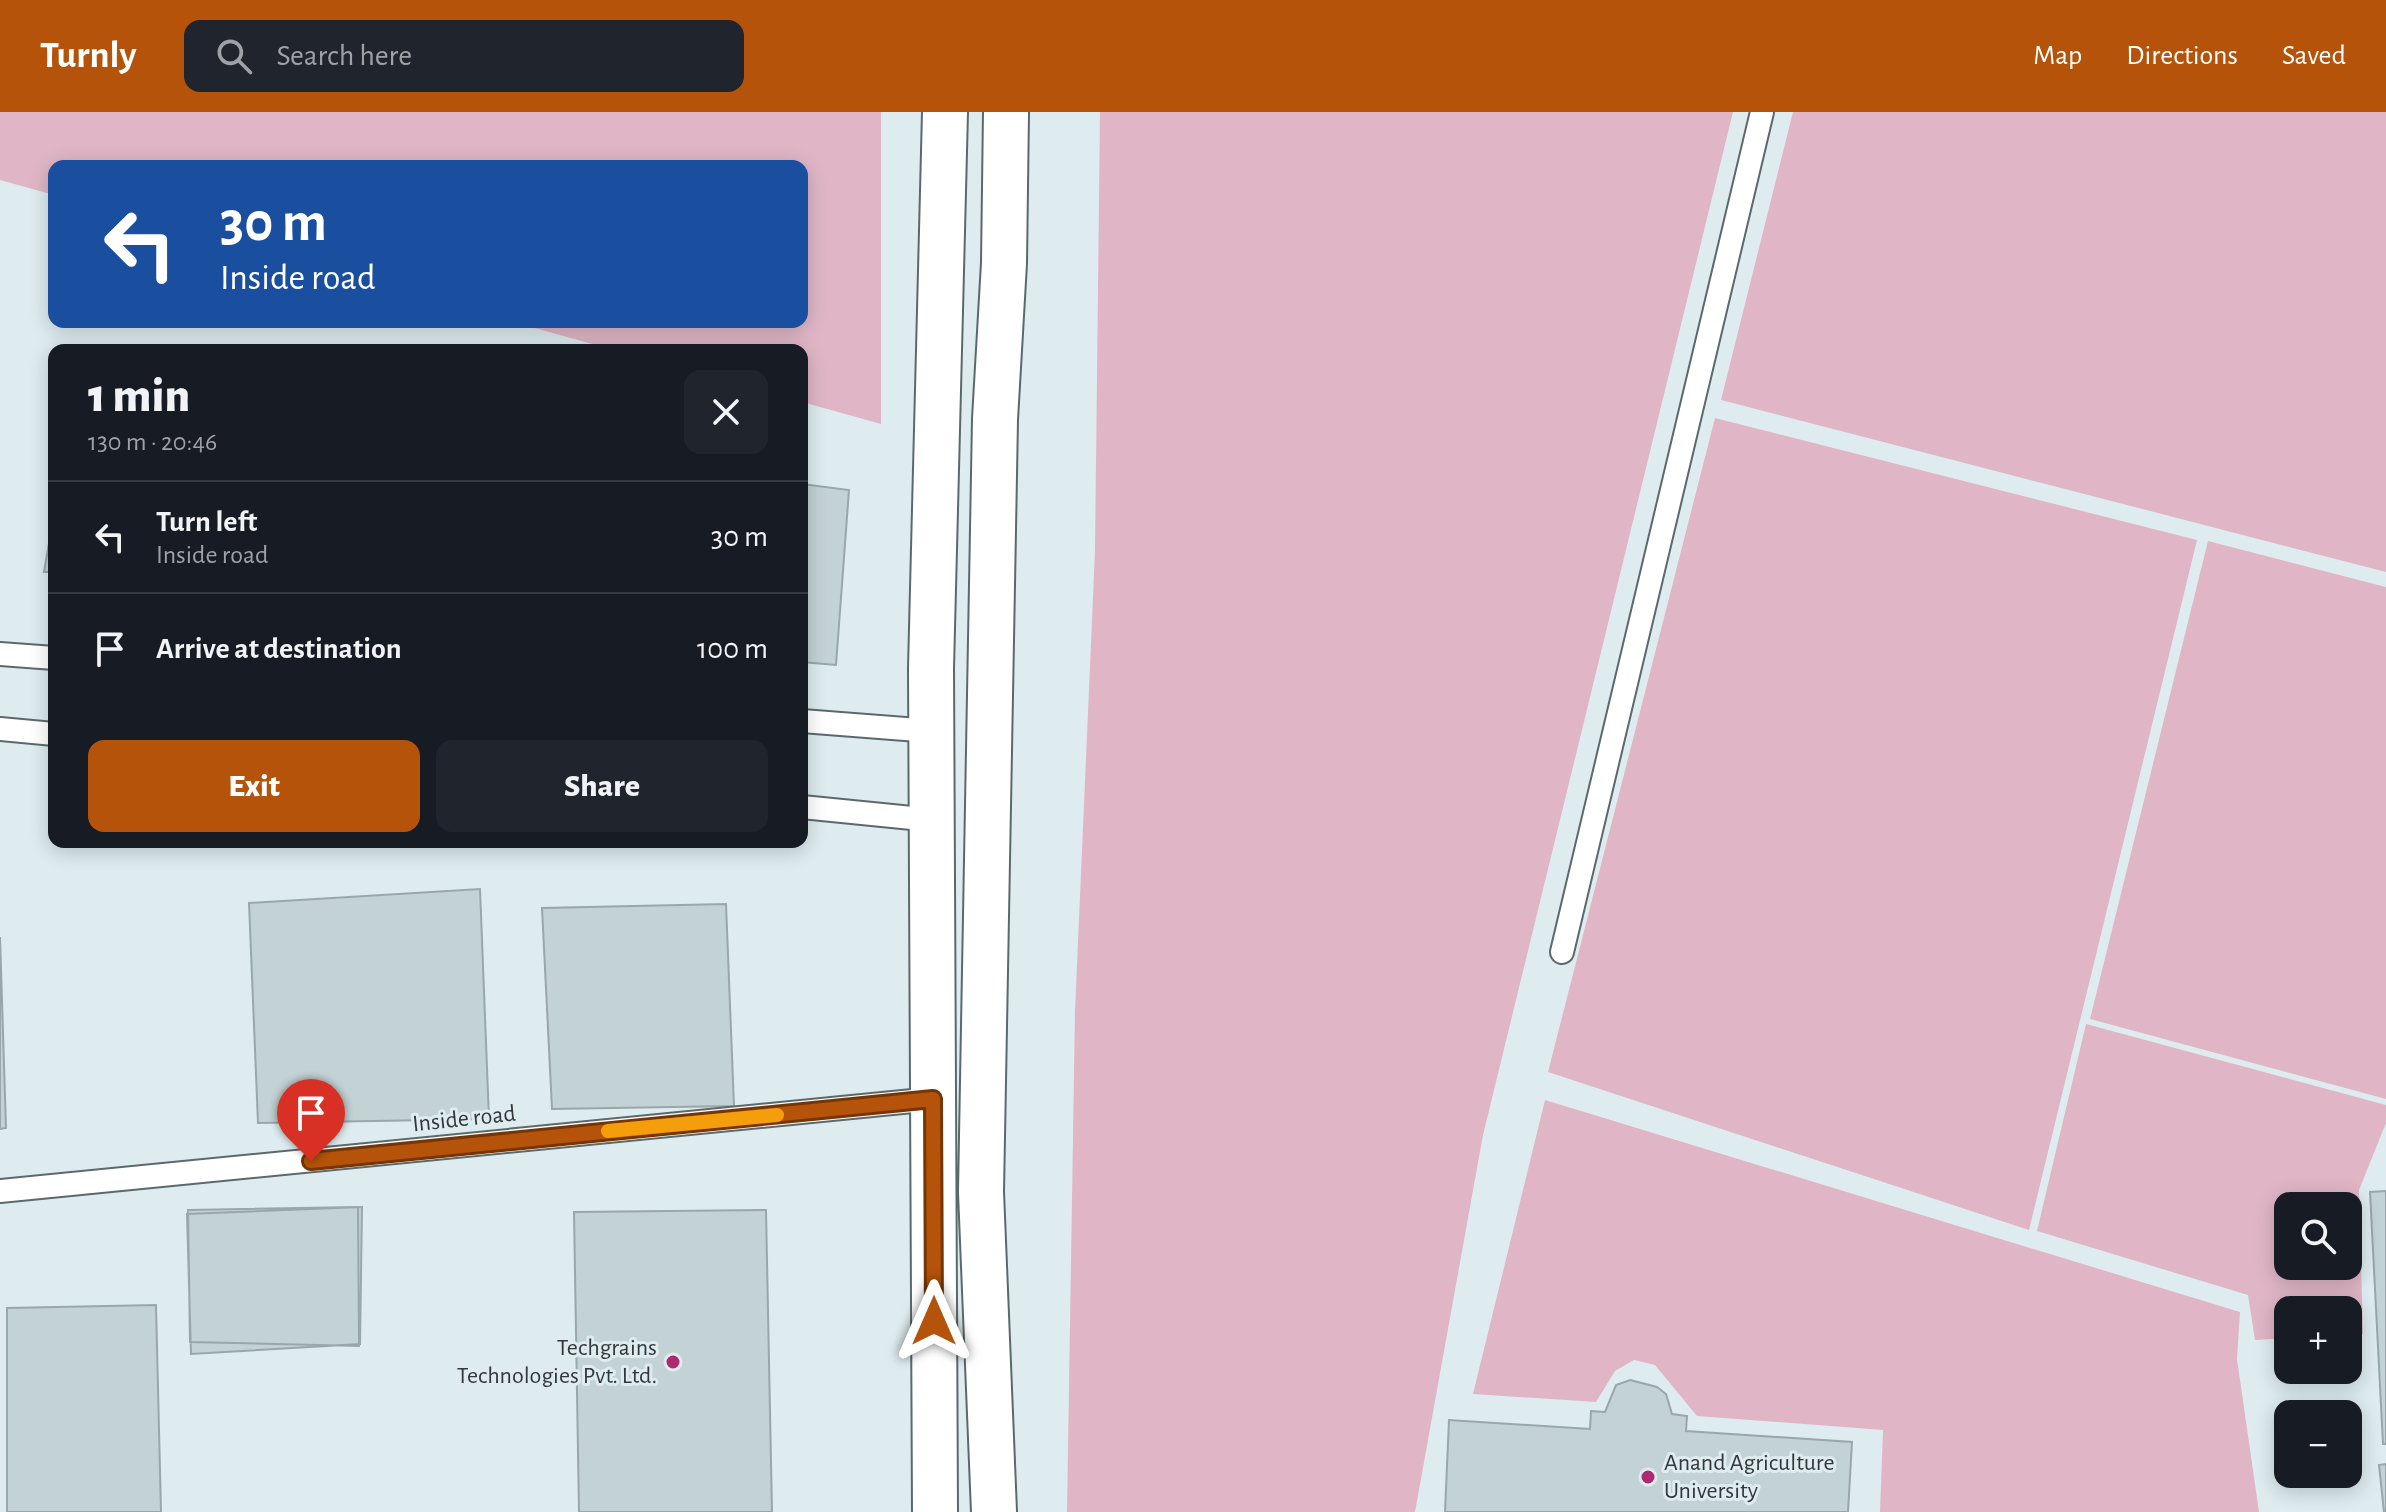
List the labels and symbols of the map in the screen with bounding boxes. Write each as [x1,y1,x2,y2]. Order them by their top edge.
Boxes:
pin [277,1079,345,1161]
street label: Inside road [411,1102,517,1136]
position arrow [892,1279,976,1363]
place label: Techgrains Technologies Pvt. Ltd. [457,1336,657,1388]
marker: Techgrains Technologies Pvt. Ltd. [664,1353,682,1371]
place label: Anand Agriculture University [1664,1451,1835,1503]
marker: Anand Agriculture University [1639,1468,1657,1486]

